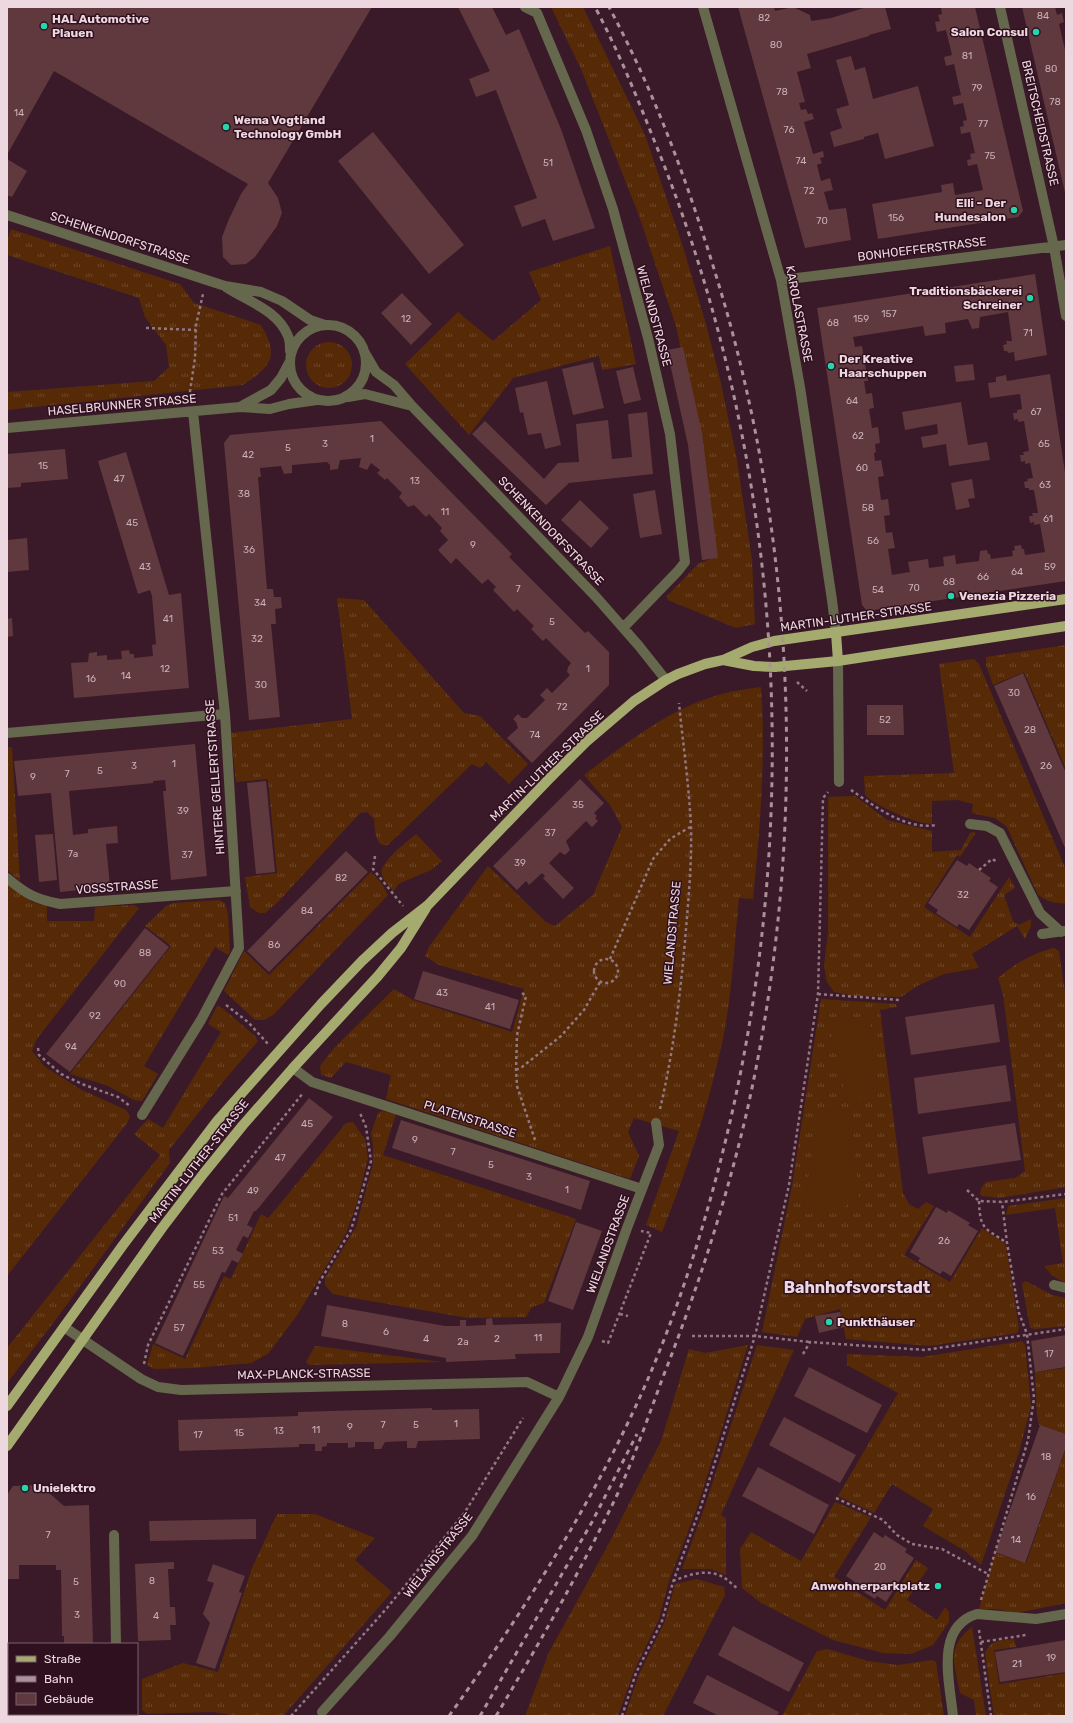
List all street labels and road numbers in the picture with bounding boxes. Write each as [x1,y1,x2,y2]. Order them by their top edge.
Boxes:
street label: BREITSCHEIDSTRASSE [1019,59,1061,187]
street label: SCHENKENDORFSTRASSE [48,209,192,267]
street label: BONHOEFFERSTRASSE [857,234,987,264]
street label: WIELANDSTRASSE [634,264,674,368]
street label: KAROLASTRASSE [783,264,815,364]
street label: HASELBRUNNER STRASSE [47,392,197,418]
street label: SCHENKENDORFSTRASSE [495,474,607,588]
street label: MARTIN-LUTHER-STRASSE [779,599,933,635]
street label: HINTERE GELLERTSTRASSE [203,699,227,855]
street label: MARTIN-LUTHER-STRASSE [487,708,607,824]
street label: VOSSSTRASSE [75,877,159,897]
street label: WIELANDSTRASSE [660,881,684,985]
street label: MARTIN-LUTHER-STRASSE [146,1096,252,1226]
street label: PLATENSTRASSE [422,1097,518,1141]
street label: WIELANDSTRASSE [584,1193,632,1295]
street label: MAX-PLANCK-STRASSE [237,1366,371,1382]
street label: WIELANDSTRASSE [401,1510,475,1600]

